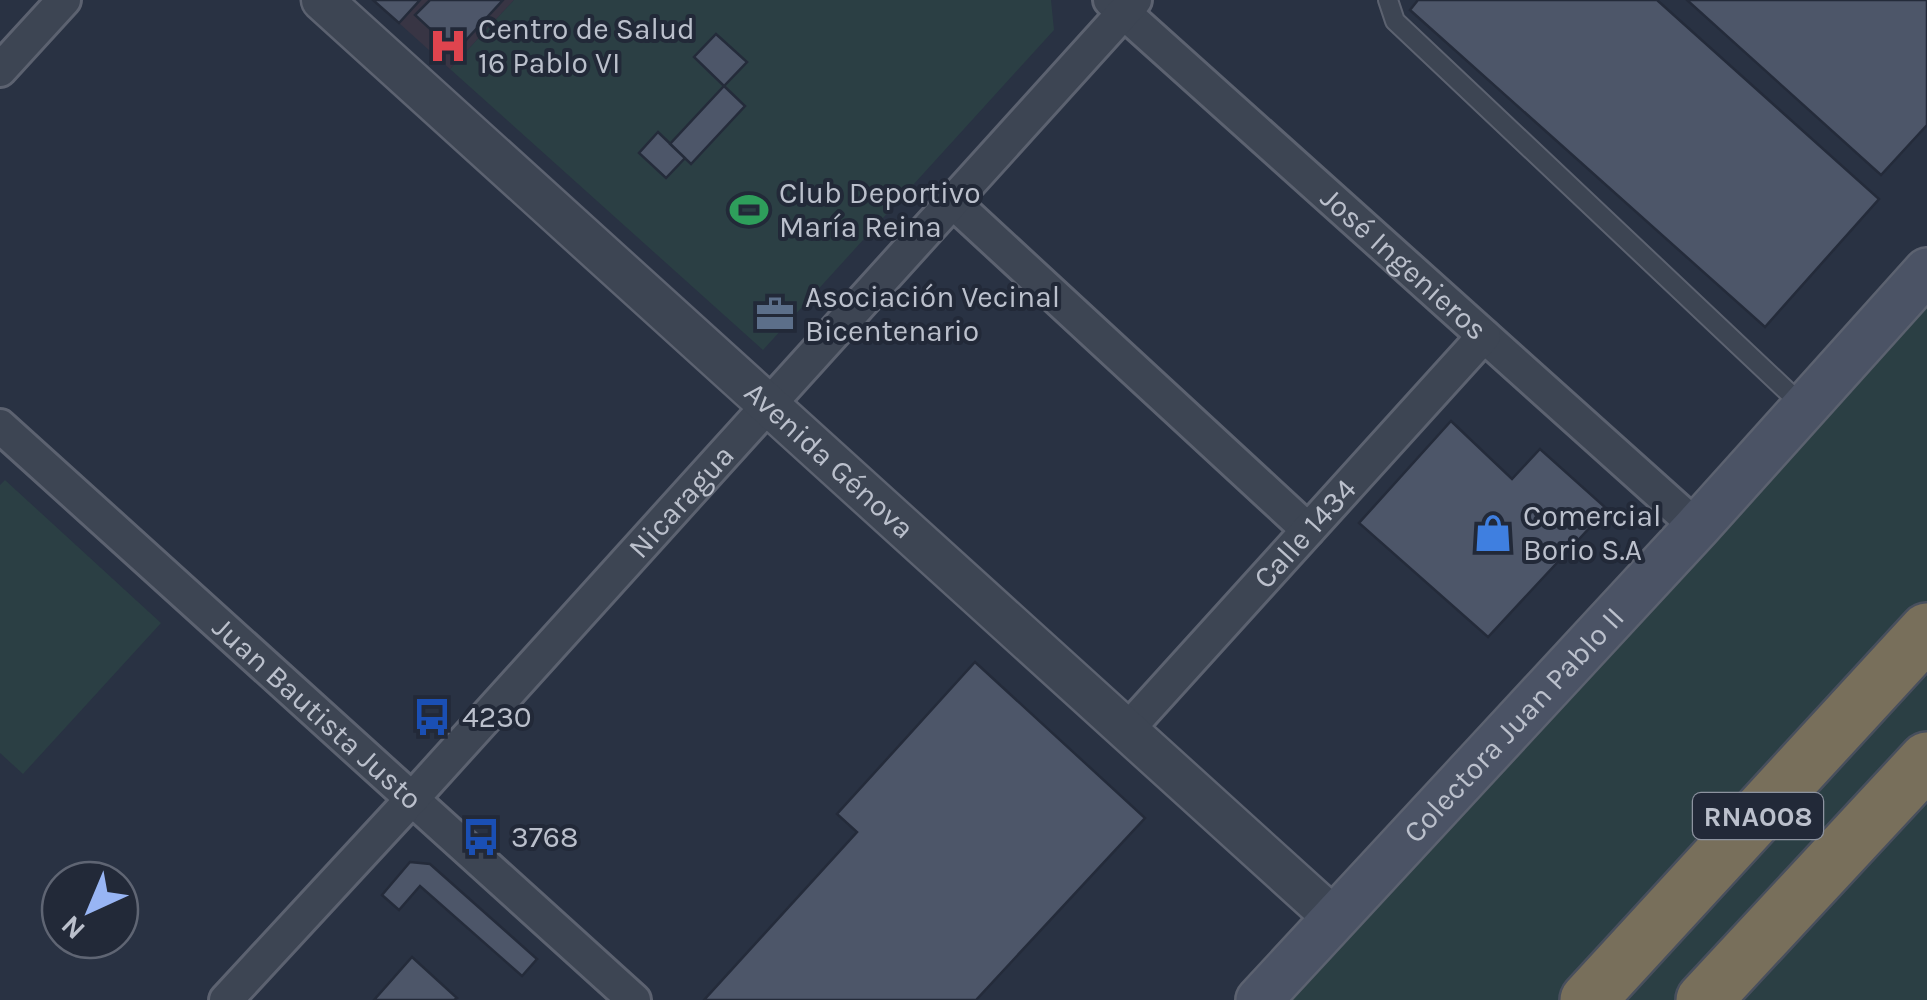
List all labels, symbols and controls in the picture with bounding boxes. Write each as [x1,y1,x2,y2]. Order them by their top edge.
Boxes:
place label: Centro de Salud 16 Pablo VI [478,11,695,81]
hospital icon: Centro de Salud 16 Pablo VI [427,25,469,67]
place label: Club Deportivo María Reina [779,175,981,245]
street label: José Ingenieros [1313,180,1495,348]
sports icon: Club Deportivo María Reina [728,189,770,231]
place label: Asociación Vecinal Bicentenario [805,279,1060,349]
office icon: Asociación Vecinal Bicentenario [754,293,796,335]
street label: Avenida Génova [737,374,922,546]
street label: Nicaragua [621,437,742,566]
street label: Calle 1434 [1246,471,1364,596]
place label: Comercial Borio S.A [1523,498,1661,568]
shop icon: Comercial Borio S.A [1472,512,1514,554]
street label: Colectora Juan Pablo II [1396,600,1632,850]
street label: Juan Bautista Justo [205,609,429,817]
bus stop icon: 4230 [411,696,453,738]
place label: 4230 [462,699,532,735]
road number: RNA008 [1693,793,1823,839]
bus stop icon: 3768 [460,816,502,858]
place label: 3768 [511,819,578,855]
north arrow [40,860,140,960]
text: N [54,909,92,946]

